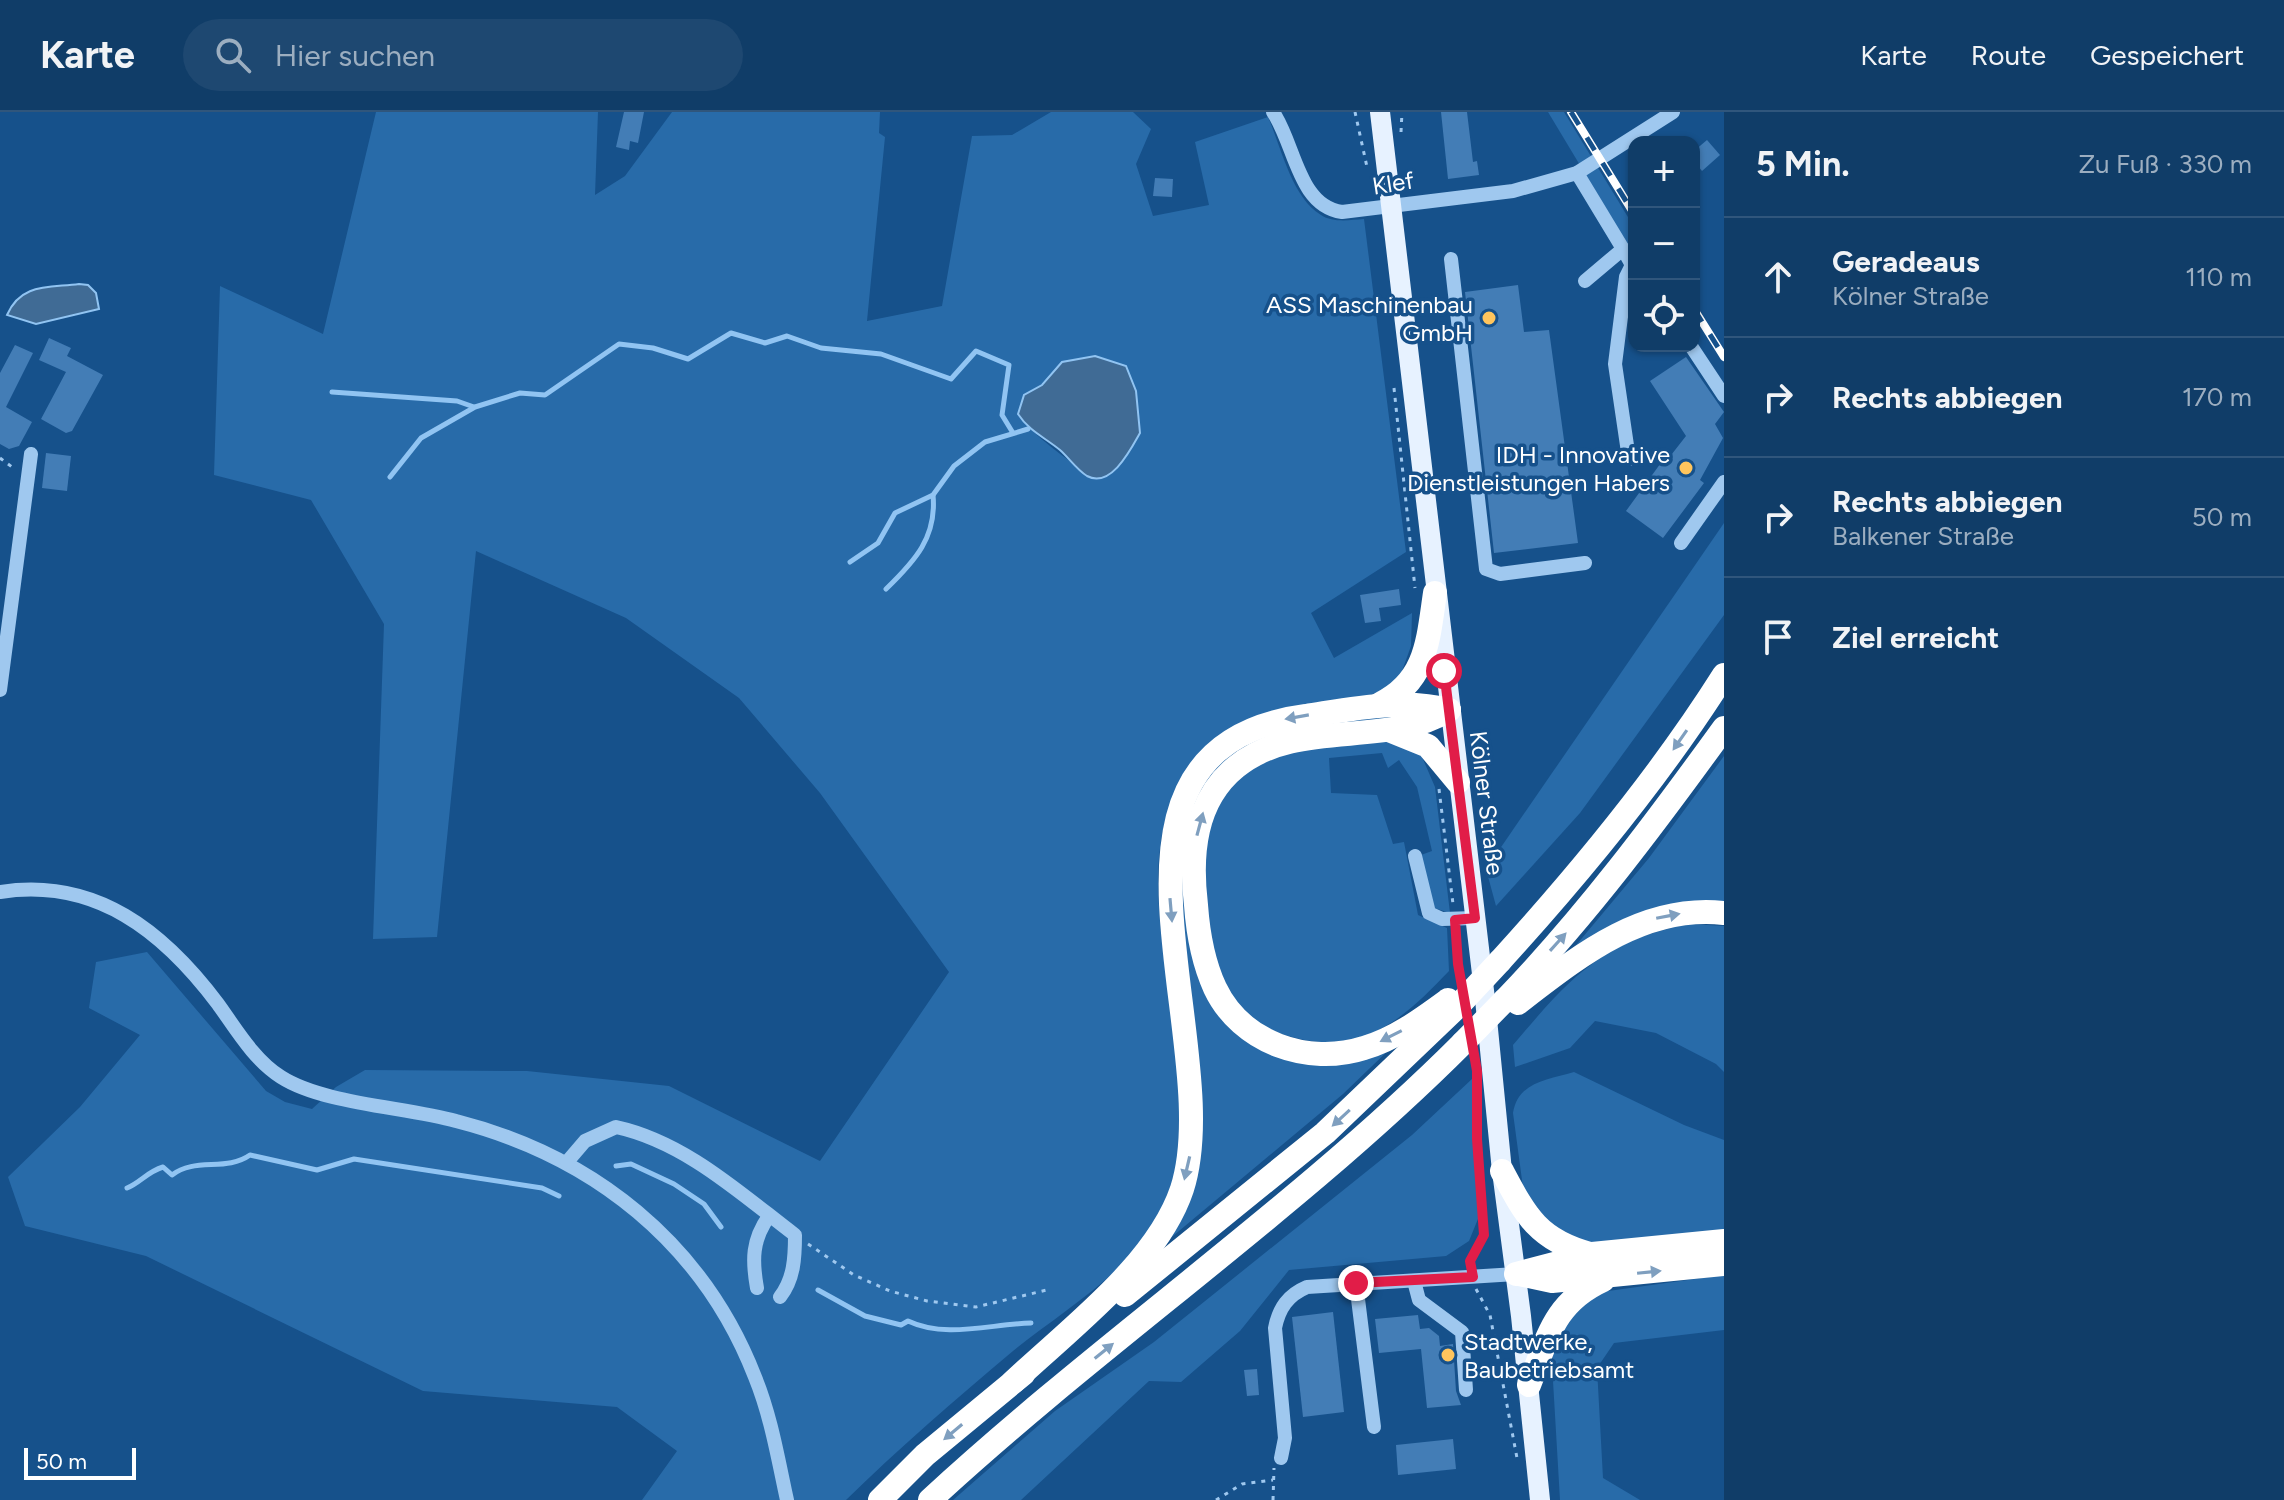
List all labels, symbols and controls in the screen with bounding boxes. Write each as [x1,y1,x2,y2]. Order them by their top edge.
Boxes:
search box [183,19,743,91]
text: Karte [40,32,135,78]
icon: search [211,33,255,77]
text: Hier suchen [275,37,435,74]
text: Karte [1860,38,1927,72]
text: Route [1971,38,2046,72]
text: Gespeichert [2090,38,2244,72]
map controls [1628,136,1700,352]
button: + [1628,136,1700,208]
text: 5 Min. [1756,144,1850,185]
text: Zu Fuß · 330 m [2078,148,2252,180]
street label: Klef [1370,165,1416,201]
button: − [1628,208,1700,280]
text: Geradeaus [1832,243,1980,280]
icon: ahead [1756,255,1800,299]
text: 110 m [2185,261,2252,293]
button: locate [1628,280,1700,352]
text: Kölner Straße [1832,280,1989,312]
place label: ASS Maschinenbau GmbH [1266,290,1473,347]
marker: ASS Maschinenbau GmbH [1480,309,1498,327]
icon: right [1756,375,1800,419]
text: Rechts abbiegen [1832,379,2063,416]
text: 170 m [2182,381,2252,413]
place label: IDH - Innovative Dienstleistungen Habers [1407,440,1670,497]
marker: IDH - Innovative Dienstleistungen Habers [1677,459,1695,477]
text: Rechts abbiegen [1832,483,2063,520]
icon: right [1756,495,1800,539]
text: 50 m [2192,501,2252,533]
text: Balkener Straße [1832,520,2014,552]
icon: arrive [1756,615,1800,659]
text: Ziel erreicht [1832,619,1999,656]
route start [1426,653,1462,689]
one-way arrow [1284,712,1309,724]
street label: Kölner Straße [1464,729,1510,877]
one-way arrow [1673,729,1688,750]
one-way arrow [1194,812,1206,837]
one-way arrow [1165,898,1178,923]
one-way arrow [1656,909,1681,921]
one-way arrow [1548,933,1566,952]
one-way arrow [1380,1030,1403,1043]
one-way arrow [1332,1108,1351,1127]
one-way arrow [1180,1156,1193,1181]
route end [1338,1265,1374,1301]
one-way arrow [1637,1266,1662,1279]
place label: Stadtwerke, Baubetriebsamt [1464,1327,1634,1384]
one-way arrow [1093,1343,1113,1360]
marker: Stadtwerke, Baubetriebsamt [1439,1346,1457,1364]
one-way arrow [943,1423,963,1440]
scale bar [24,1444,136,1480]
text: 50 m [36,1448,87,1475]

